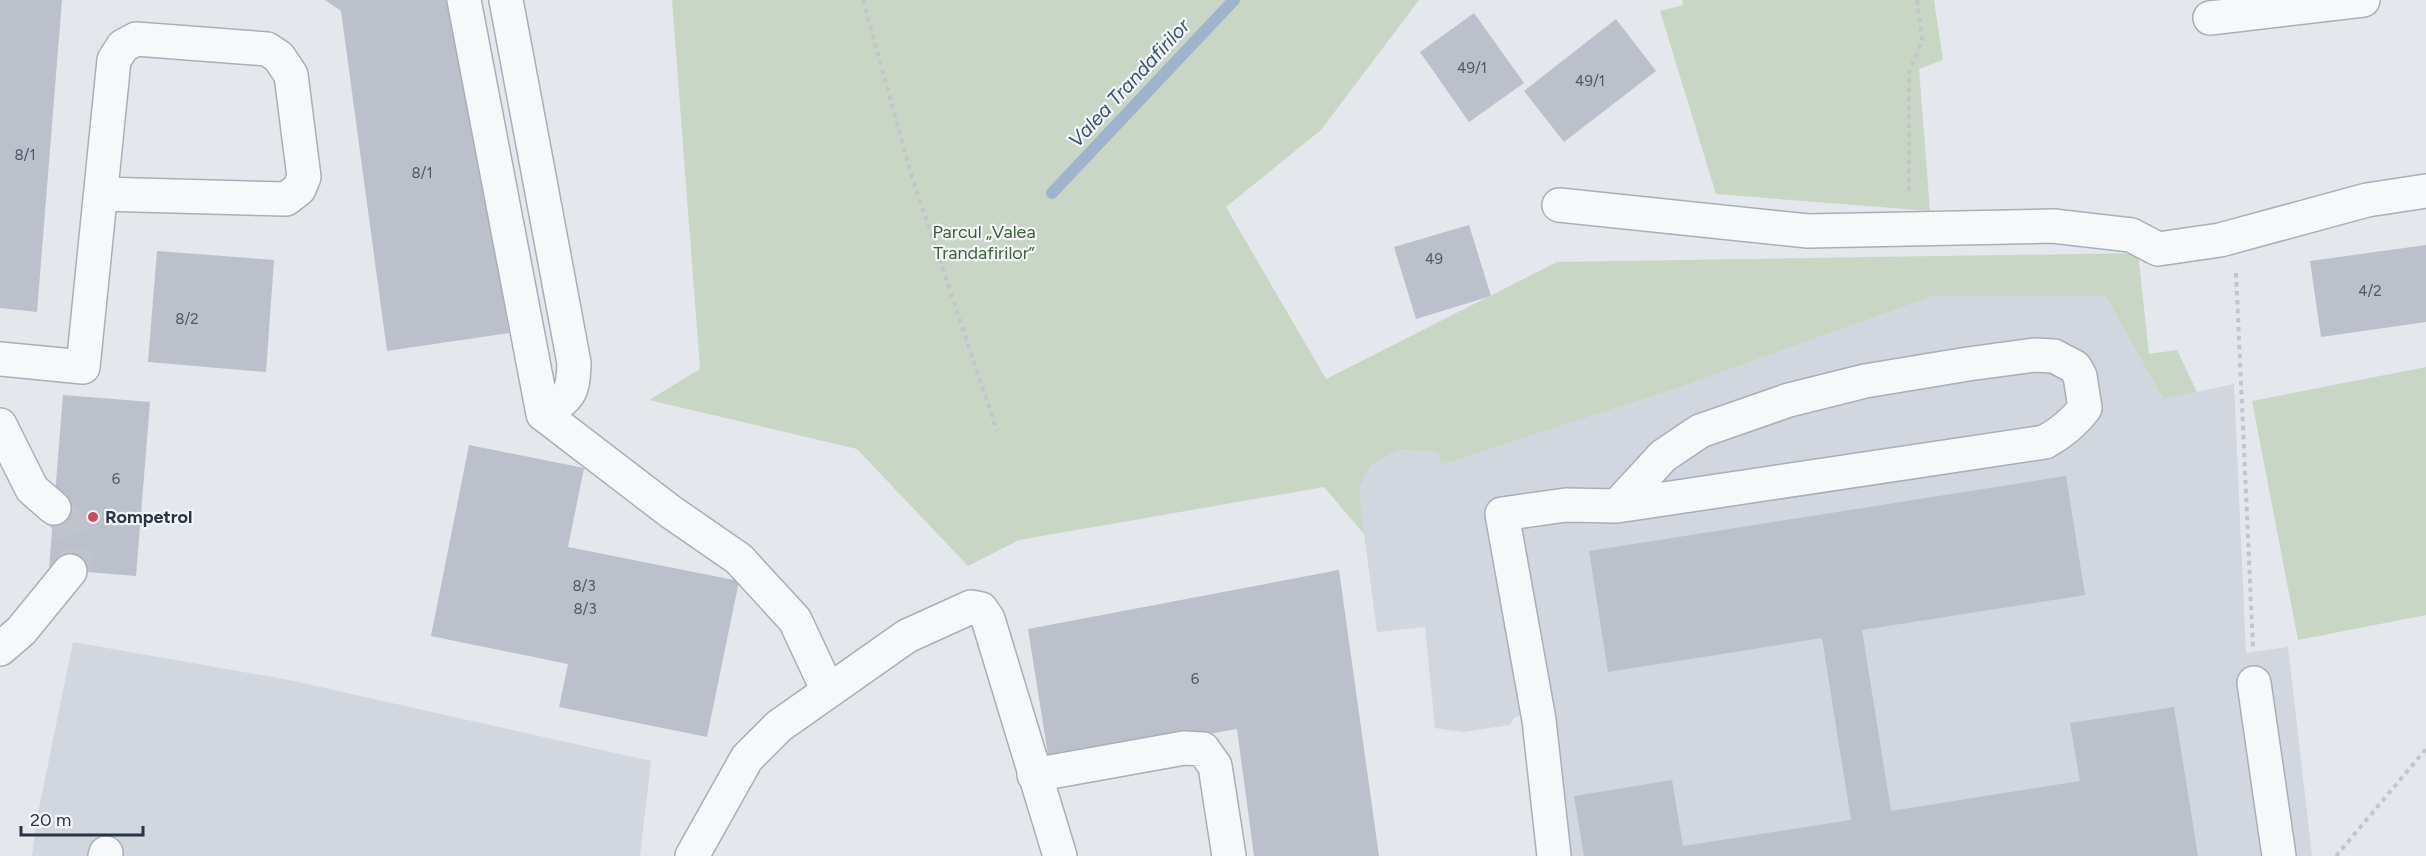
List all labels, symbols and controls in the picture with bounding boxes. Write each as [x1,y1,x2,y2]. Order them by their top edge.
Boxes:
water label: Valea Trandafirilor [1063,13,1195,152]
house number: 49/1 [1457,59,1487,77]
house number: 49/1 [1575,72,1605,90]
house number: 8/1 [14,146,36,164]
house number: 8/1 [411,164,433,182]
park label: Parcul „Valea Trandafirilor” [932,221,1036,264]
house number: 49 [1425,250,1443,268]
house number: 4/2 [2358,282,2382,300]
house number: 8/2 [175,310,199,328]
house number: 6 [112,470,121,488]
place label: Rompetrol [105,506,193,528]
marker: Rompetrol [86,510,100,524]
house number: 8/3 [572,577,596,595]
house number: 8/3 [573,600,597,618]
house number: 6 [1191,670,1200,688]
scale bar [21,799,142,837]
text: 20 m [30,809,71,831]

